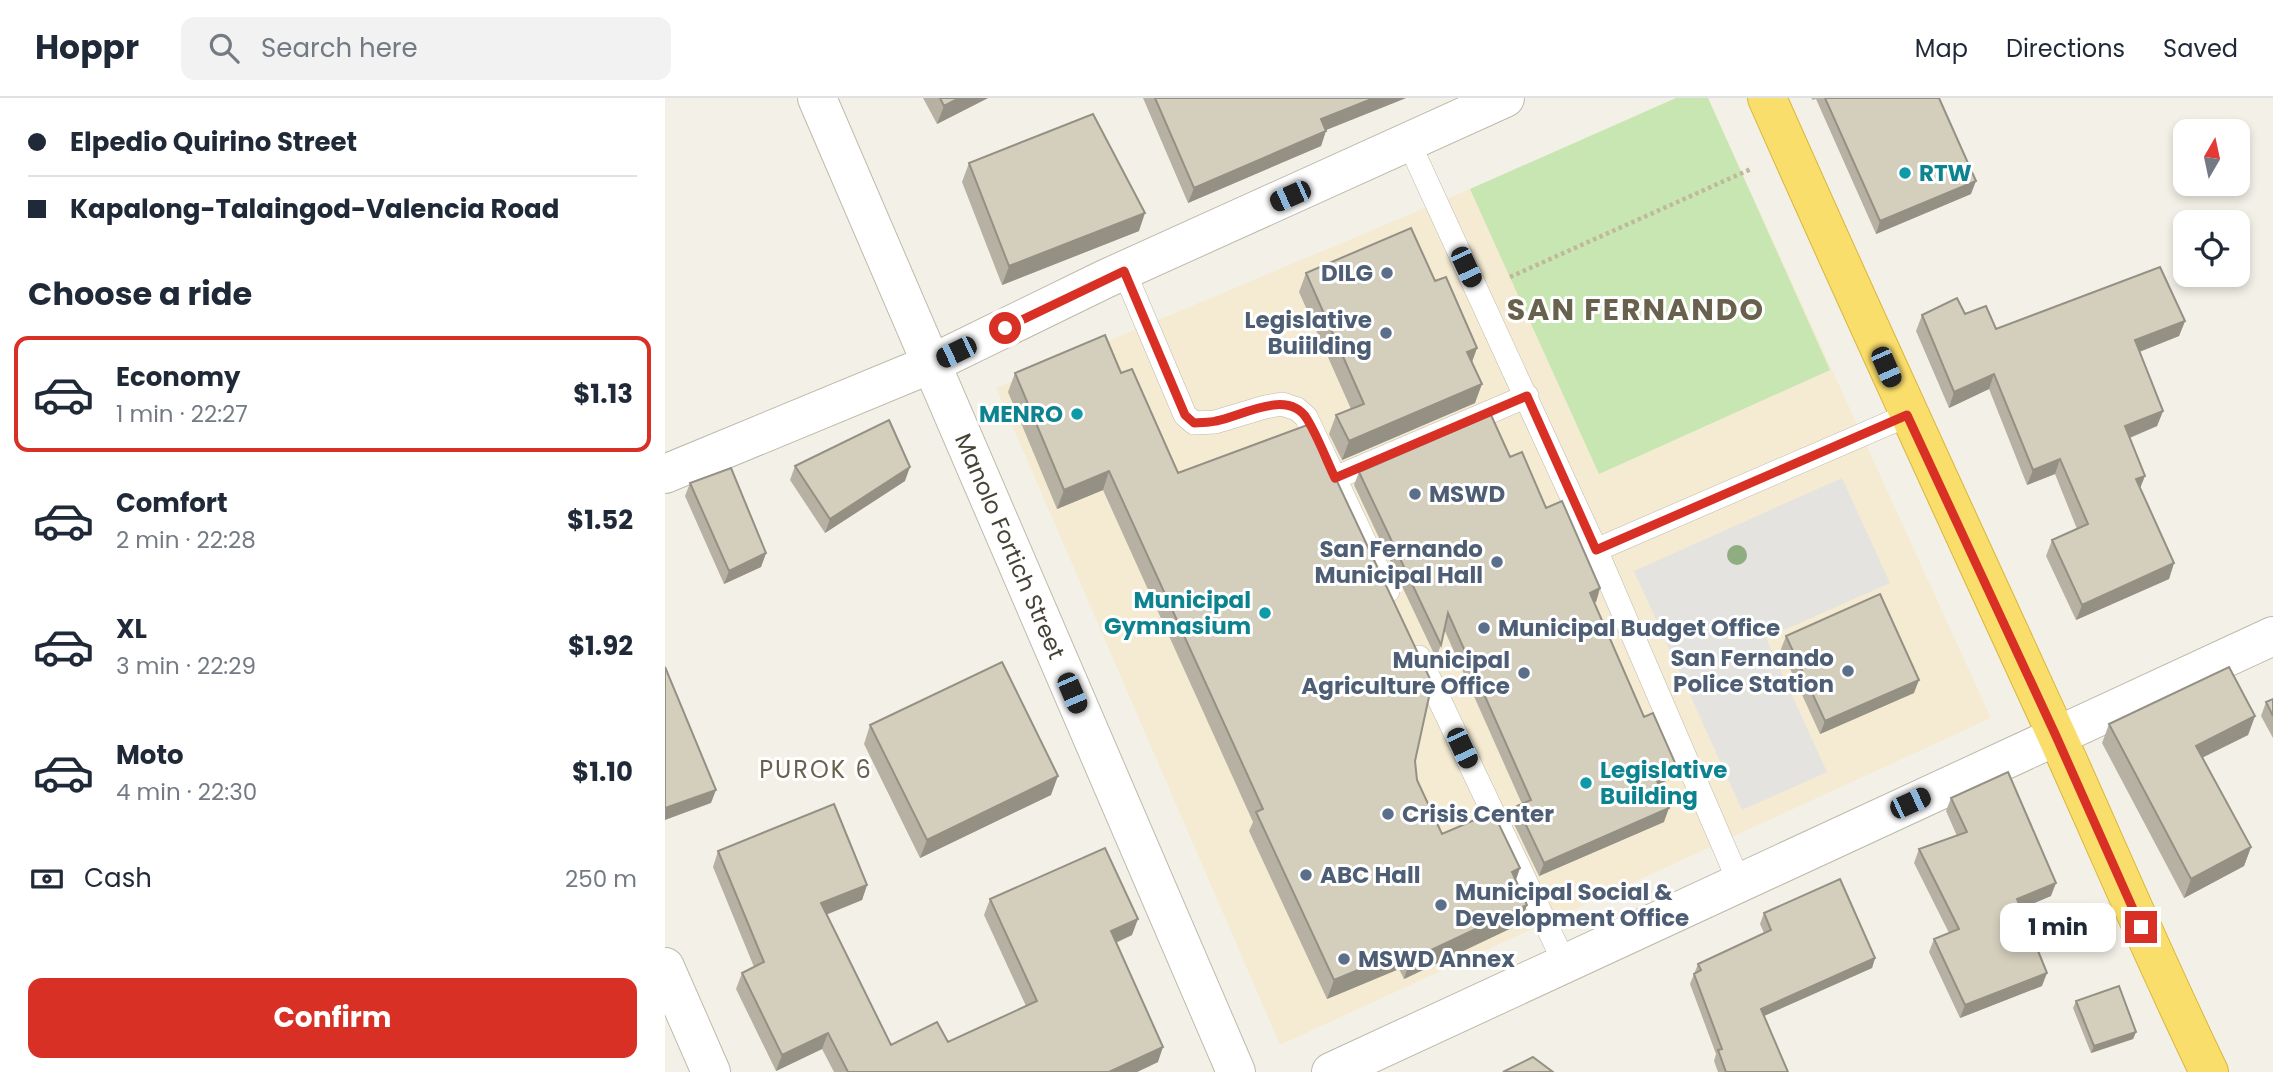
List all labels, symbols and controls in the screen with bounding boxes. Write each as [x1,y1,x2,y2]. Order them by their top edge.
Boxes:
search box [181,17,671,80]
text: Hoppr [35,24,139,71]
icon: search [205,29,243,67]
text: Search here [261,30,418,66]
text: Map [1915,32,1968,65]
text: Directions [2006,32,2125,65]
text: Saved [2163,32,2238,65]
north arrow [2173,119,2251,196]
map controls [2173,119,2250,287]
text: Elpedio Quirino Street [70,124,357,160]
place label: RTW [1919,157,1972,189]
marker: RTW [1897,165,1913,181]
car [1267,178,1314,214]
text: Kapalong-Talaingod-Valencia Road [70,191,559,227]
button: locate [2173,210,2250,287]
car [1448,244,1485,290]
place label: DILG [1321,257,1373,289]
marker: DILG [1379,265,1395,281]
text: Choose a ride [28,271,252,316]
district label: SAN FERNANDO [1507,288,1765,331]
place label: Legislative Buiilding [1245,304,1372,362]
route start [989,312,1021,344]
marker: Legislative Buiilding [1378,325,1394,341]
car [933,333,980,371]
car [1868,344,1905,390]
text: Economy [116,359,240,395]
icon: car [32,363,95,426]
text: $1.13 [573,376,633,412]
text: 1 min · 22:27 [116,398,248,430]
place label: MENRO [979,398,1063,430]
marker: MENRO [1069,406,1085,422]
street label: Manolo Fortich Street [947,429,1072,664]
place label: MSWD [1429,478,1505,510]
text: Comfort [116,485,228,521]
marker: MSWD [1407,486,1423,502]
icon: car [32,489,95,552]
text: $1.52 [567,502,633,538]
text: 2 min · 22:28 [116,524,256,556]
place label: San Fernando Municipal Hall [1315,533,1483,591]
marker: San Fernando Municipal Hall [1489,554,1505,570]
place label: Municipal Gymnasium [1104,584,1251,642]
marker: Municipal Gymnasium [1257,605,1273,621]
text: XL [116,611,147,647]
place label: Municipal Budget Office [1498,612,1780,644]
icon: car [32,615,95,678]
marker: Municipal Budget Office [1476,620,1492,636]
text: $1.92 [568,628,633,664]
place label: San Fernando Police Station [1670,642,1834,700]
place label: Municipal Agriculture Office [1301,644,1510,702]
text: 3 min · 22:29 [116,650,256,682]
marker: San Fernando Police Station [1840,663,1856,679]
marker: Municipal Agriculture Office [1516,665,1532,681]
car [1055,670,1090,716]
car [1444,725,1481,771]
text: Moto [116,737,184,773]
icon: car [32,741,95,804]
district label: PUROK 6 [759,753,873,786]
text: $1.10 [572,754,633,790]
place label: Legislative Building [1600,754,1727,812]
marker: Legislative Building [1578,775,1594,791]
text: 4 min · 22:30 [116,776,257,808]
car [1887,785,1934,821]
place label: Crisis Center [1402,798,1554,830]
marker: Crisis Center [1380,806,1396,822]
place label: ABC Hall [1320,859,1421,891]
icon: cash [28,860,66,898]
text: Cash [84,860,152,896]
text: 250 m [565,863,637,895]
marker: ABC Hall [1298,867,1314,883]
place label: Municipal Social & Development Office [1455,876,1689,934]
marker: Municipal Social & Development Office [1433,897,1449,913]
callout: 1 min [2001,902,2117,952]
text: 1 min [2028,911,2088,943]
route end [2125,911,2157,943]
place label: MSWD Annex [1358,943,1515,975]
marker: MSWD Annex [1336,951,1352,967]
button: Confirm [28,978,637,1058]

